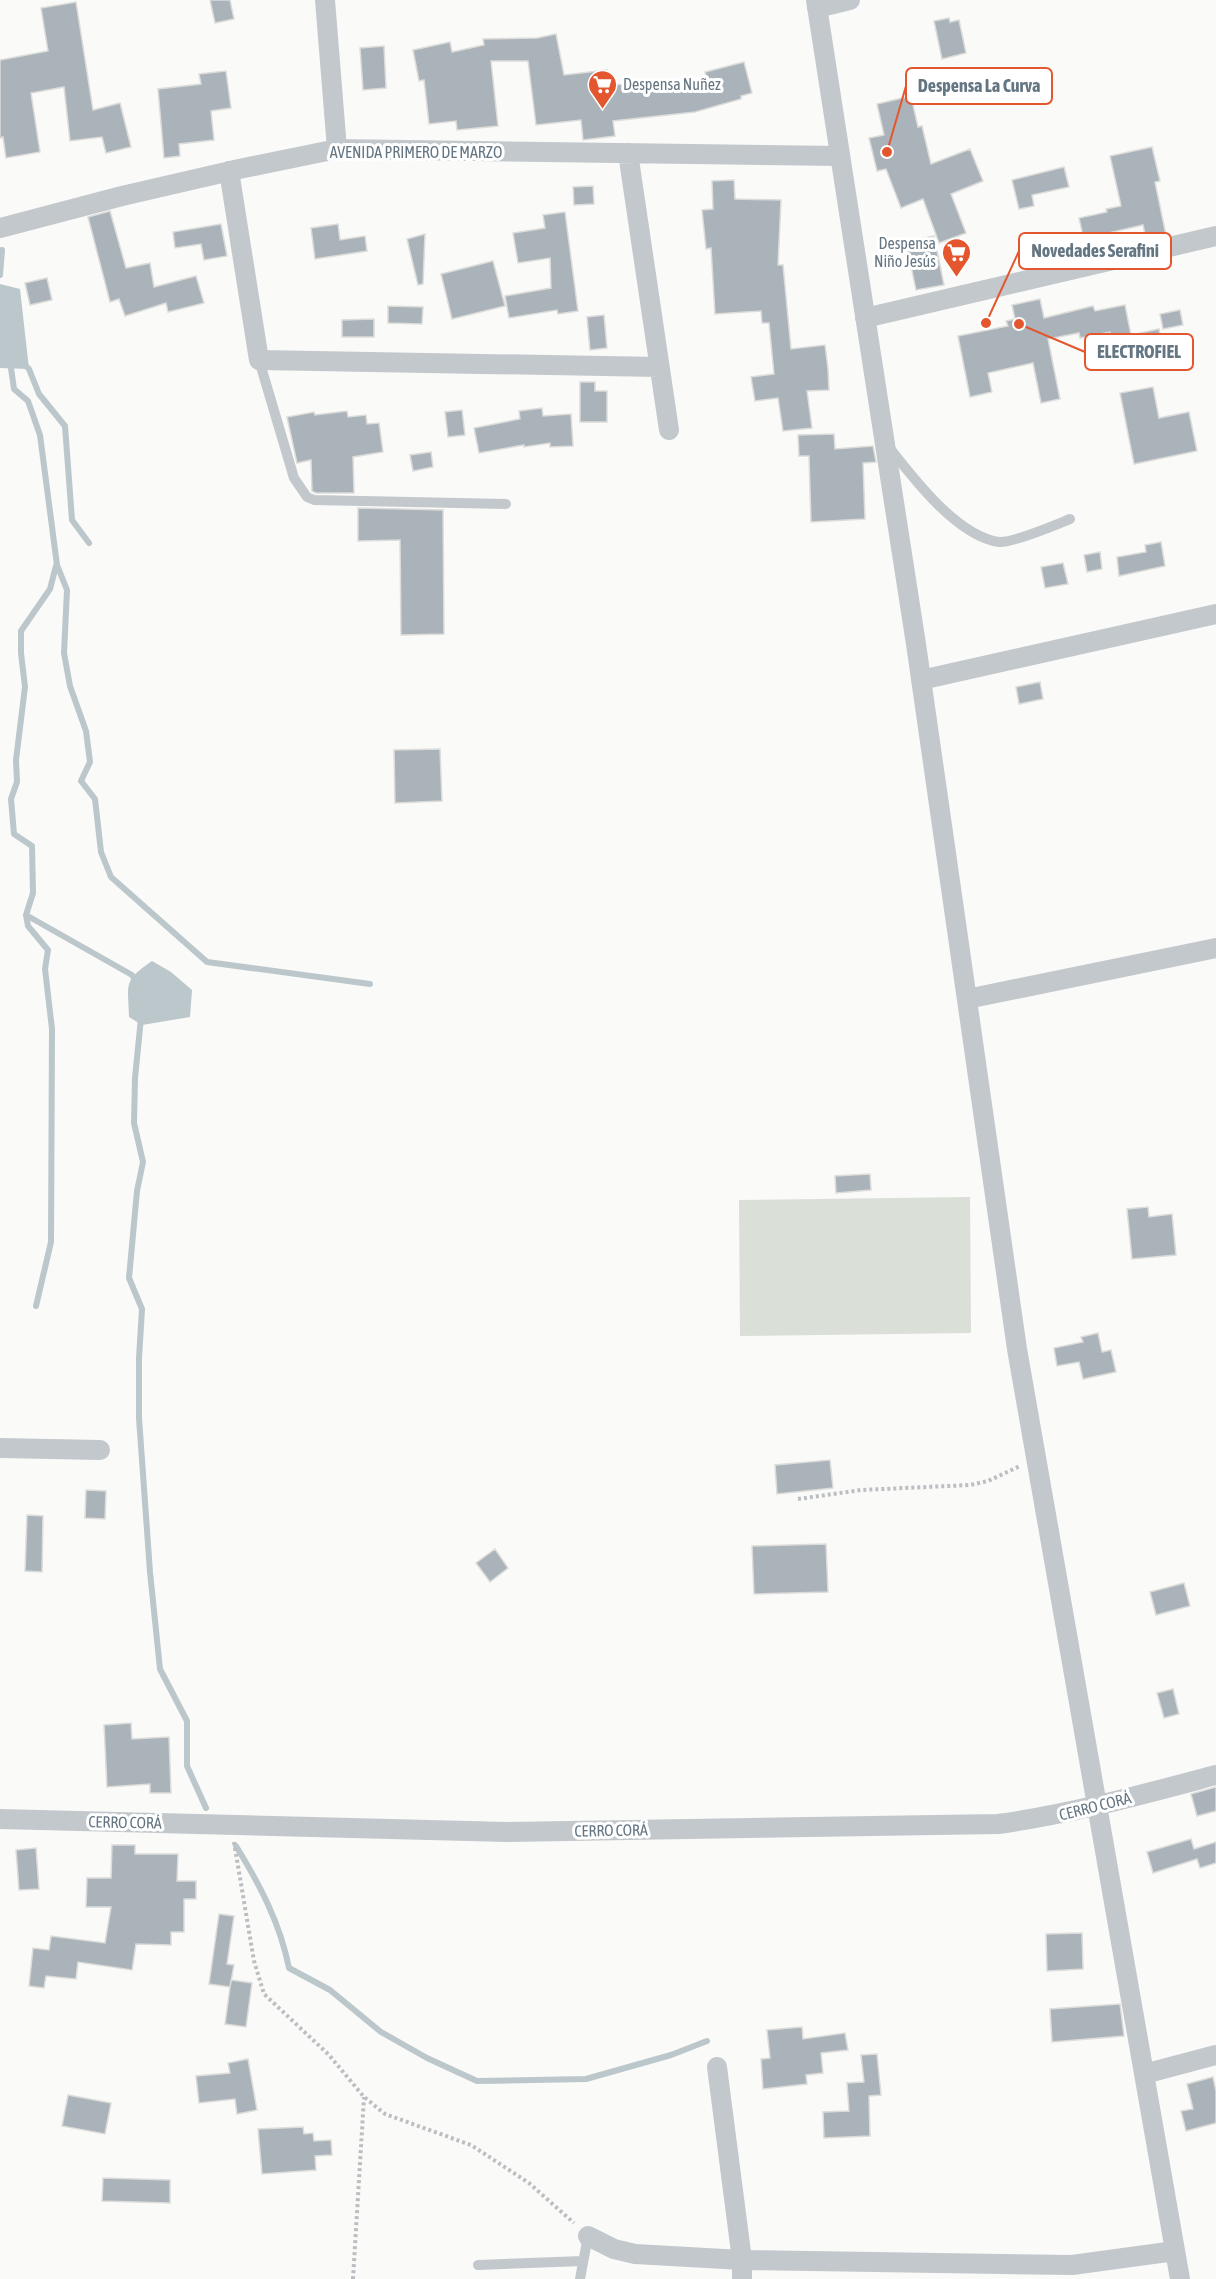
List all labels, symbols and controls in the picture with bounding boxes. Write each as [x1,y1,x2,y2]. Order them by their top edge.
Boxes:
supermarket icon: Despensa Nuñez [586,68,618,110]
callout: Despensa La Curva [906,68,1052,104]
place label: Despensa Nuñez [623,75,721,94]
text: Despensa La Curva [918,75,1040,96]
street label: AVENIDA PRIMERO DE MARZO [330,143,502,161]
callout: Novedades Serafini [1019,233,1171,269]
place label: Despensa Niño Jesús [874,234,936,270]
supermarket icon: Despensa Niño Jesús [941,236,973,278]
text: Novedades Serafini [1031,240,1159,261]
callout: ELECTROFIEL [1085,334,1193,370]
text: ELECTROFIEL [1097,341,1181,362]
street label: CERRO CORÁ [1057,1788,1133,1824]
street label: CERRO CORÁ [88,1812,162,1832]
street label: CERRO CORÁ [574,1820,648,1840]

